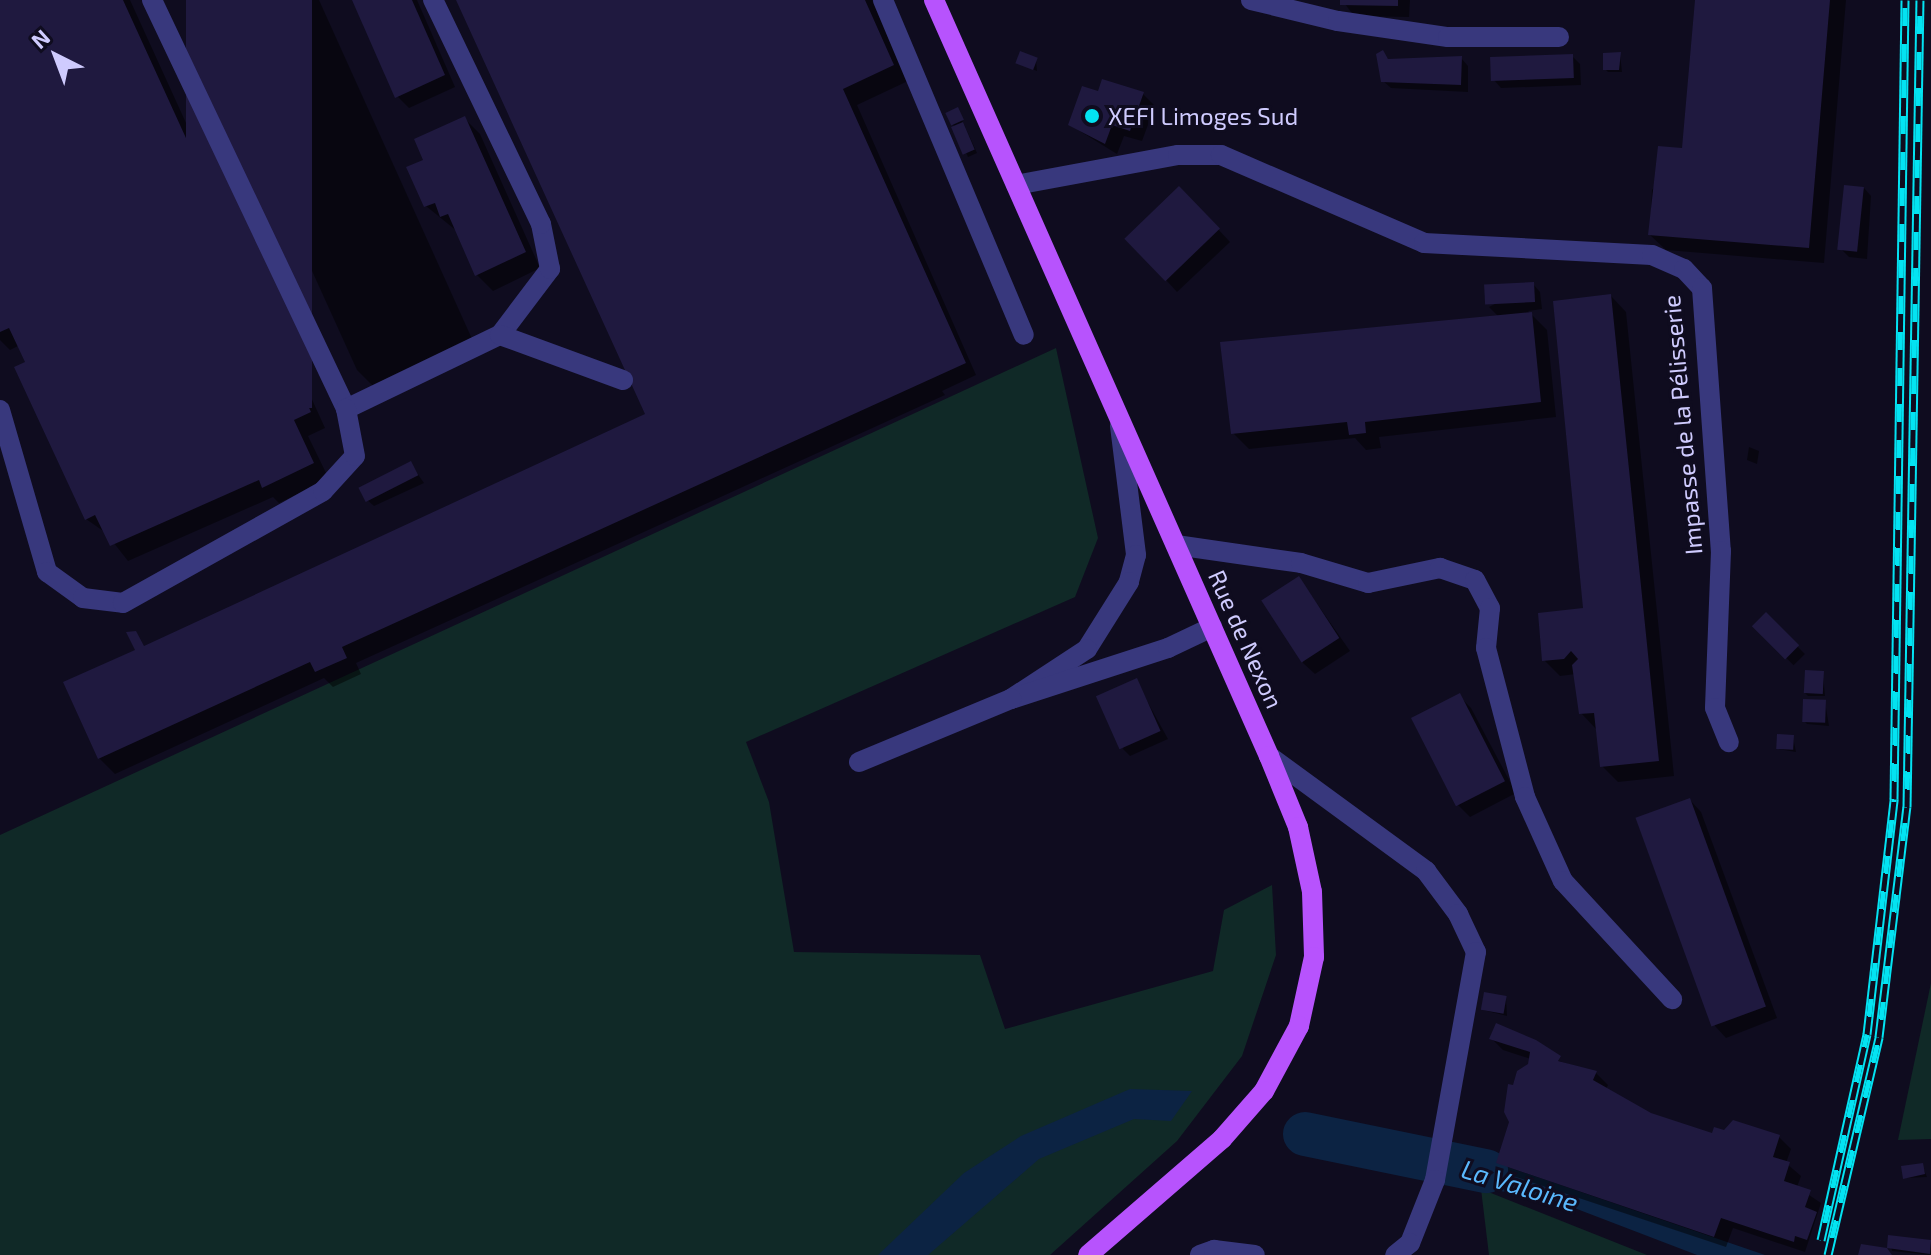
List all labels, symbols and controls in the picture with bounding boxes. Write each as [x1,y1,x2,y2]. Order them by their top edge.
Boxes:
north arrow [16,16,96,96]
text: N [25,23,55,53]
place label: XEFI Limoges Sud [1108,102,1298,130]
marker: XEFI Limoges Sud [1083,107,1101,125]
street label: Impasse de la Pélisserie [1656,294,1708,556]
street label: Rue de Nexon [1203,565,1289,713]
water label: La Valoine [1457,1152,1583,1218]

